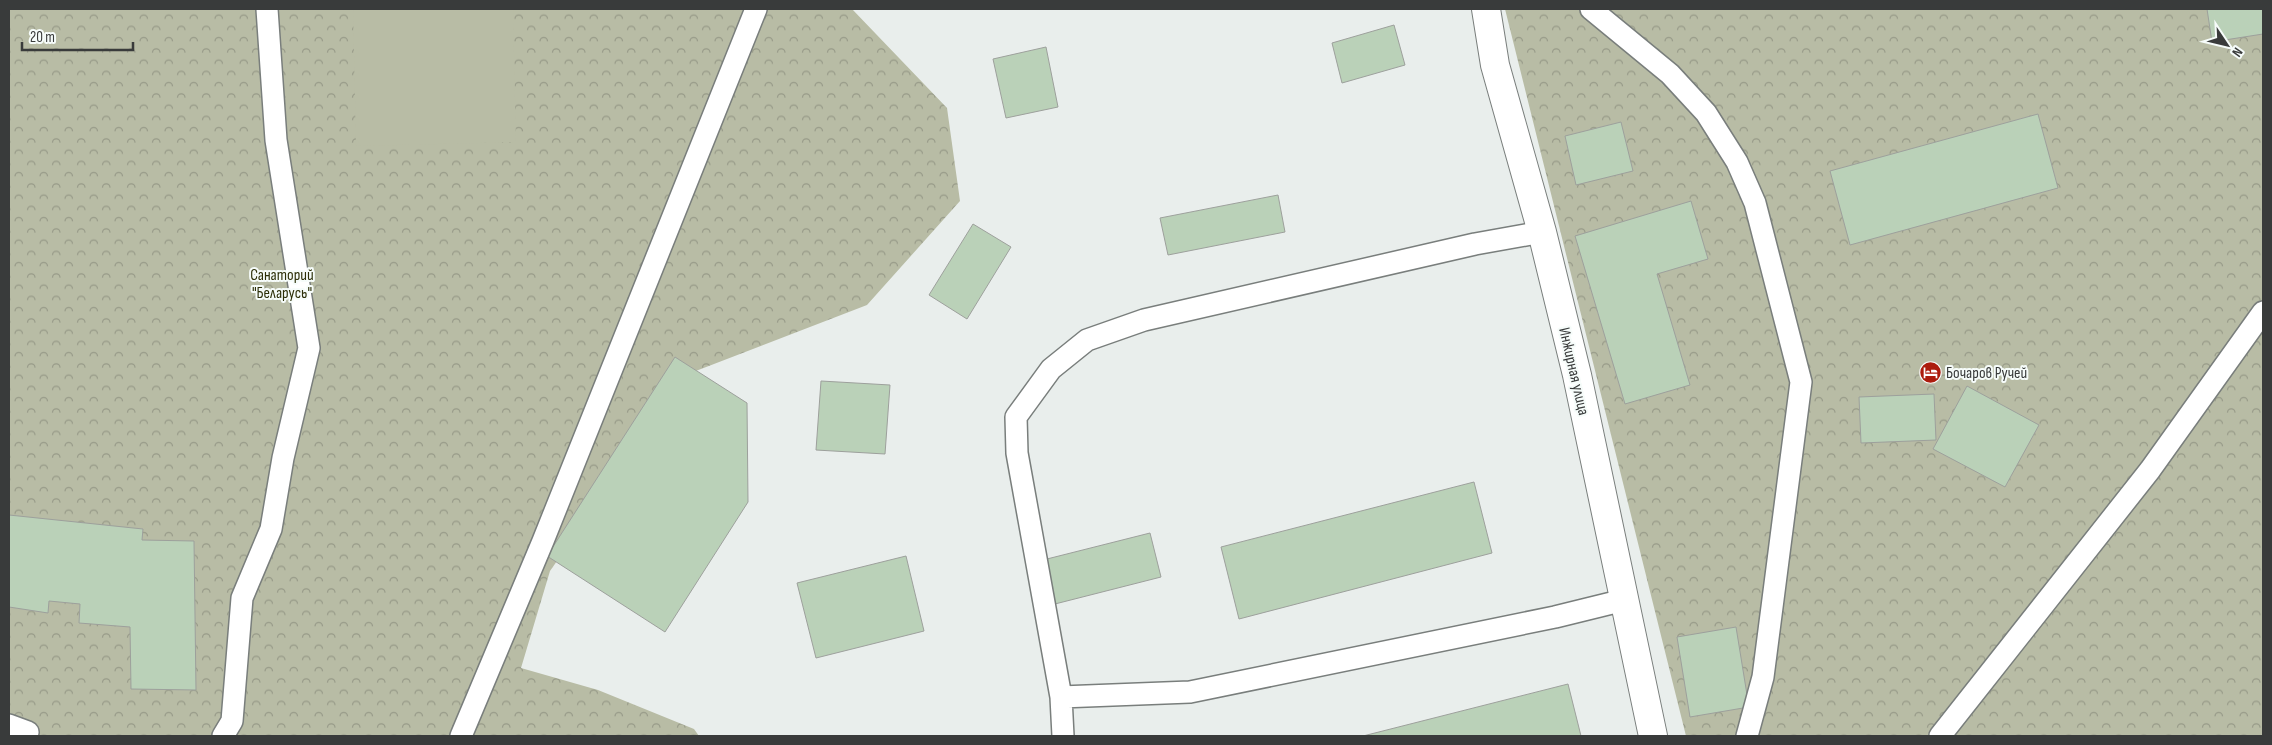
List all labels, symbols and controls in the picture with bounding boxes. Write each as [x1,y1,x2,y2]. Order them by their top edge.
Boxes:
scale bar [22,20,134,52]
north arrow [2202,20,2252,70]
text: 20 m [30,28,55,47]
text: N [2228,44,2246,60]
park label: Санаторий "Беларусь" [250,266,314,303]
street label: Инжирная улица [1554,326,1593,417]
hotel icon: Бочаров Ручей [1918,360,1942,384]
place label: Бочаров Ручей [1946,364,2027,383]

